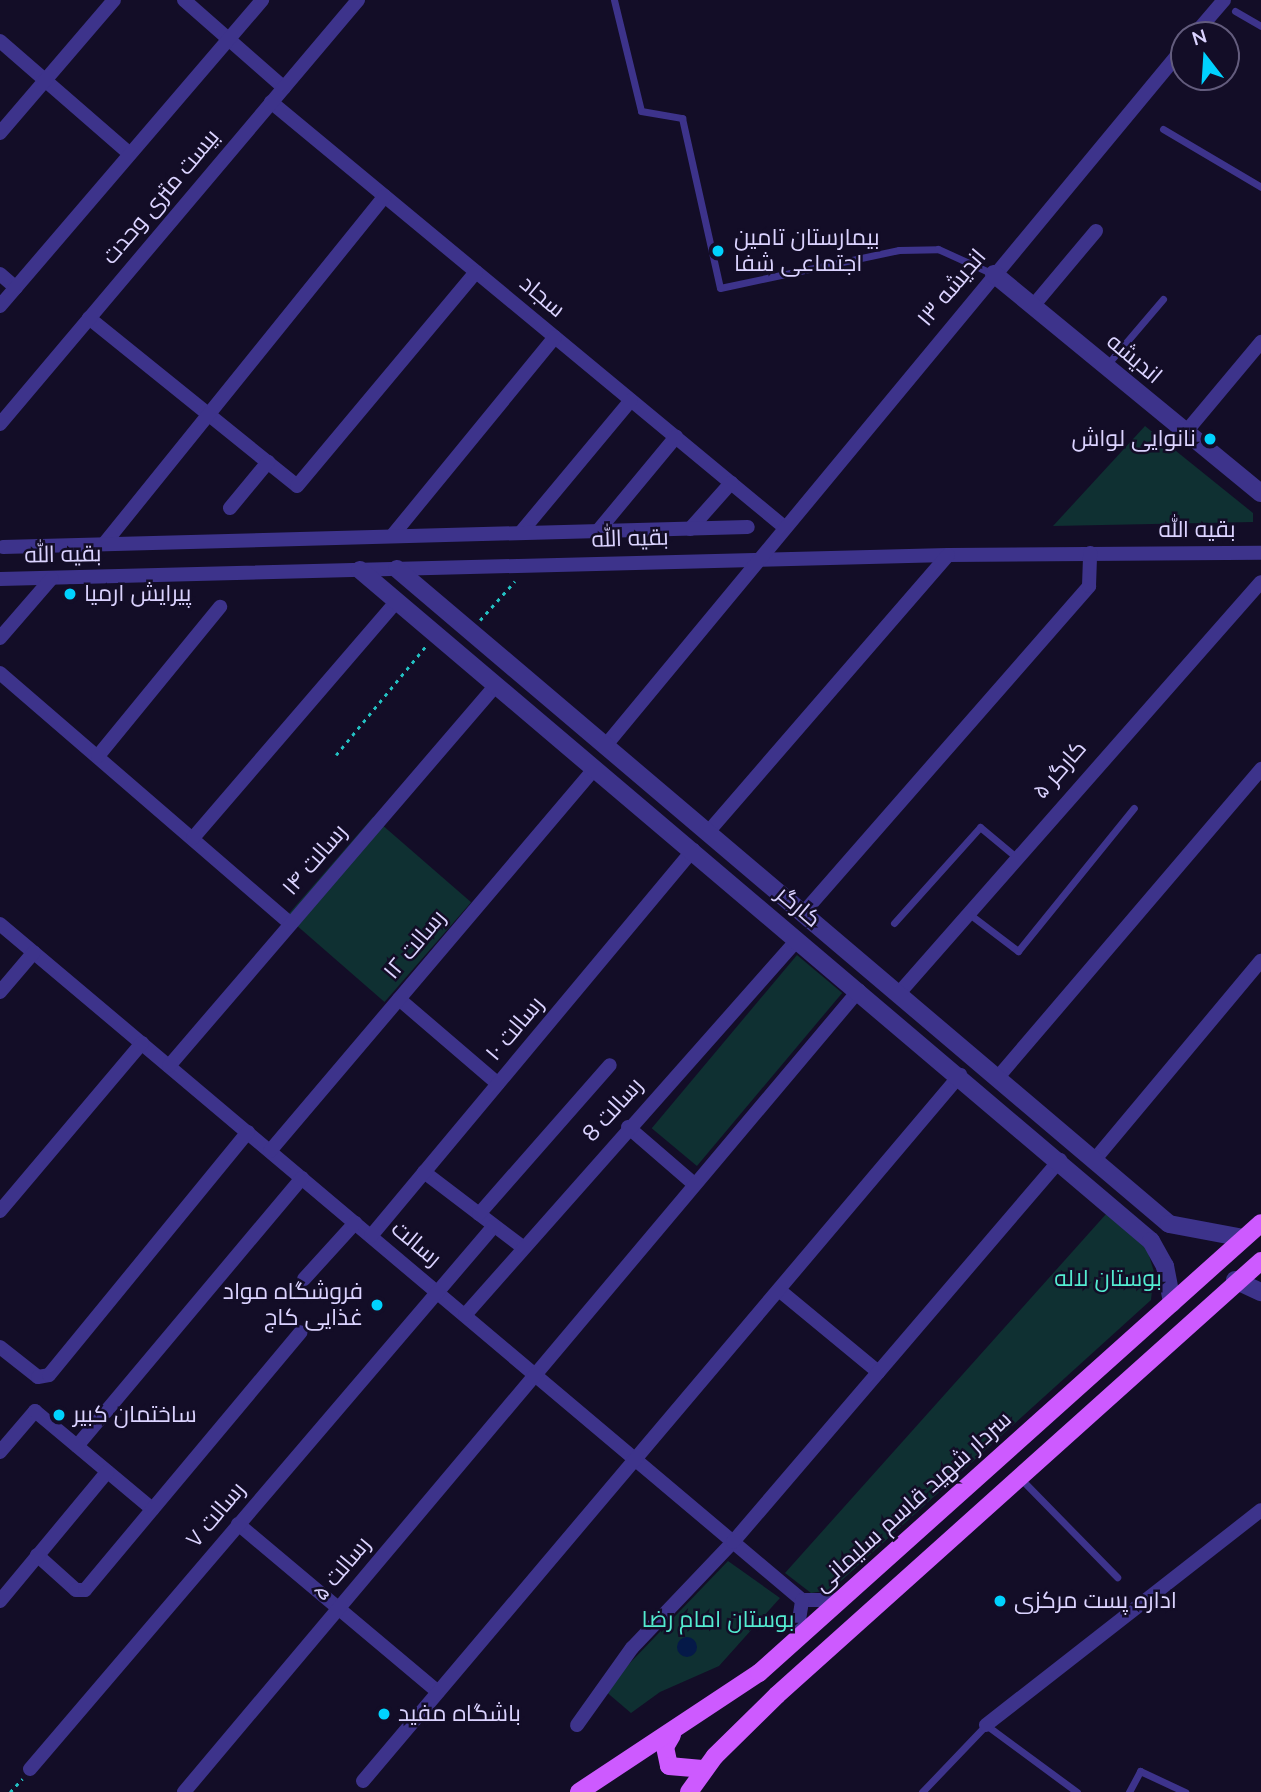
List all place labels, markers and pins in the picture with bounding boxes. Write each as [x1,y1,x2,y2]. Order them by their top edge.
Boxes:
place label: بیمارستان تامین اجتماعی شفا [734,224,880,278]
marker: بیمارستان تامین اجتماعی شفا [708,241,728,261]
place label: نانوایی لواش [1071,425,1196,453]
marker: نانوایی لواش [1202,431,1218,447]
place label: پیرایش ارمیا [84,580,191,608]
marker: پیرایش ارمیا [62,586,78,602]
place label: فروشگاه مواد غذایی کاج [223,1278,363,1332]
marker: فروشگاه مواد غذایی کاج [369,1297,385,1313]
place label: ساختمان کبیر [73,1401,197,1429]
marker: ساختمان کبیر [51,1407,67,1423]
place label: اداره پست مرکزی [1014,1587,1177,1615]
marker: اداره پست مرکزی [992,1593,1008,1609]
place label: باشگاه مفید [398,1700,521,1728]
marker: باشگاه مفید [376,1706,392,1722]

